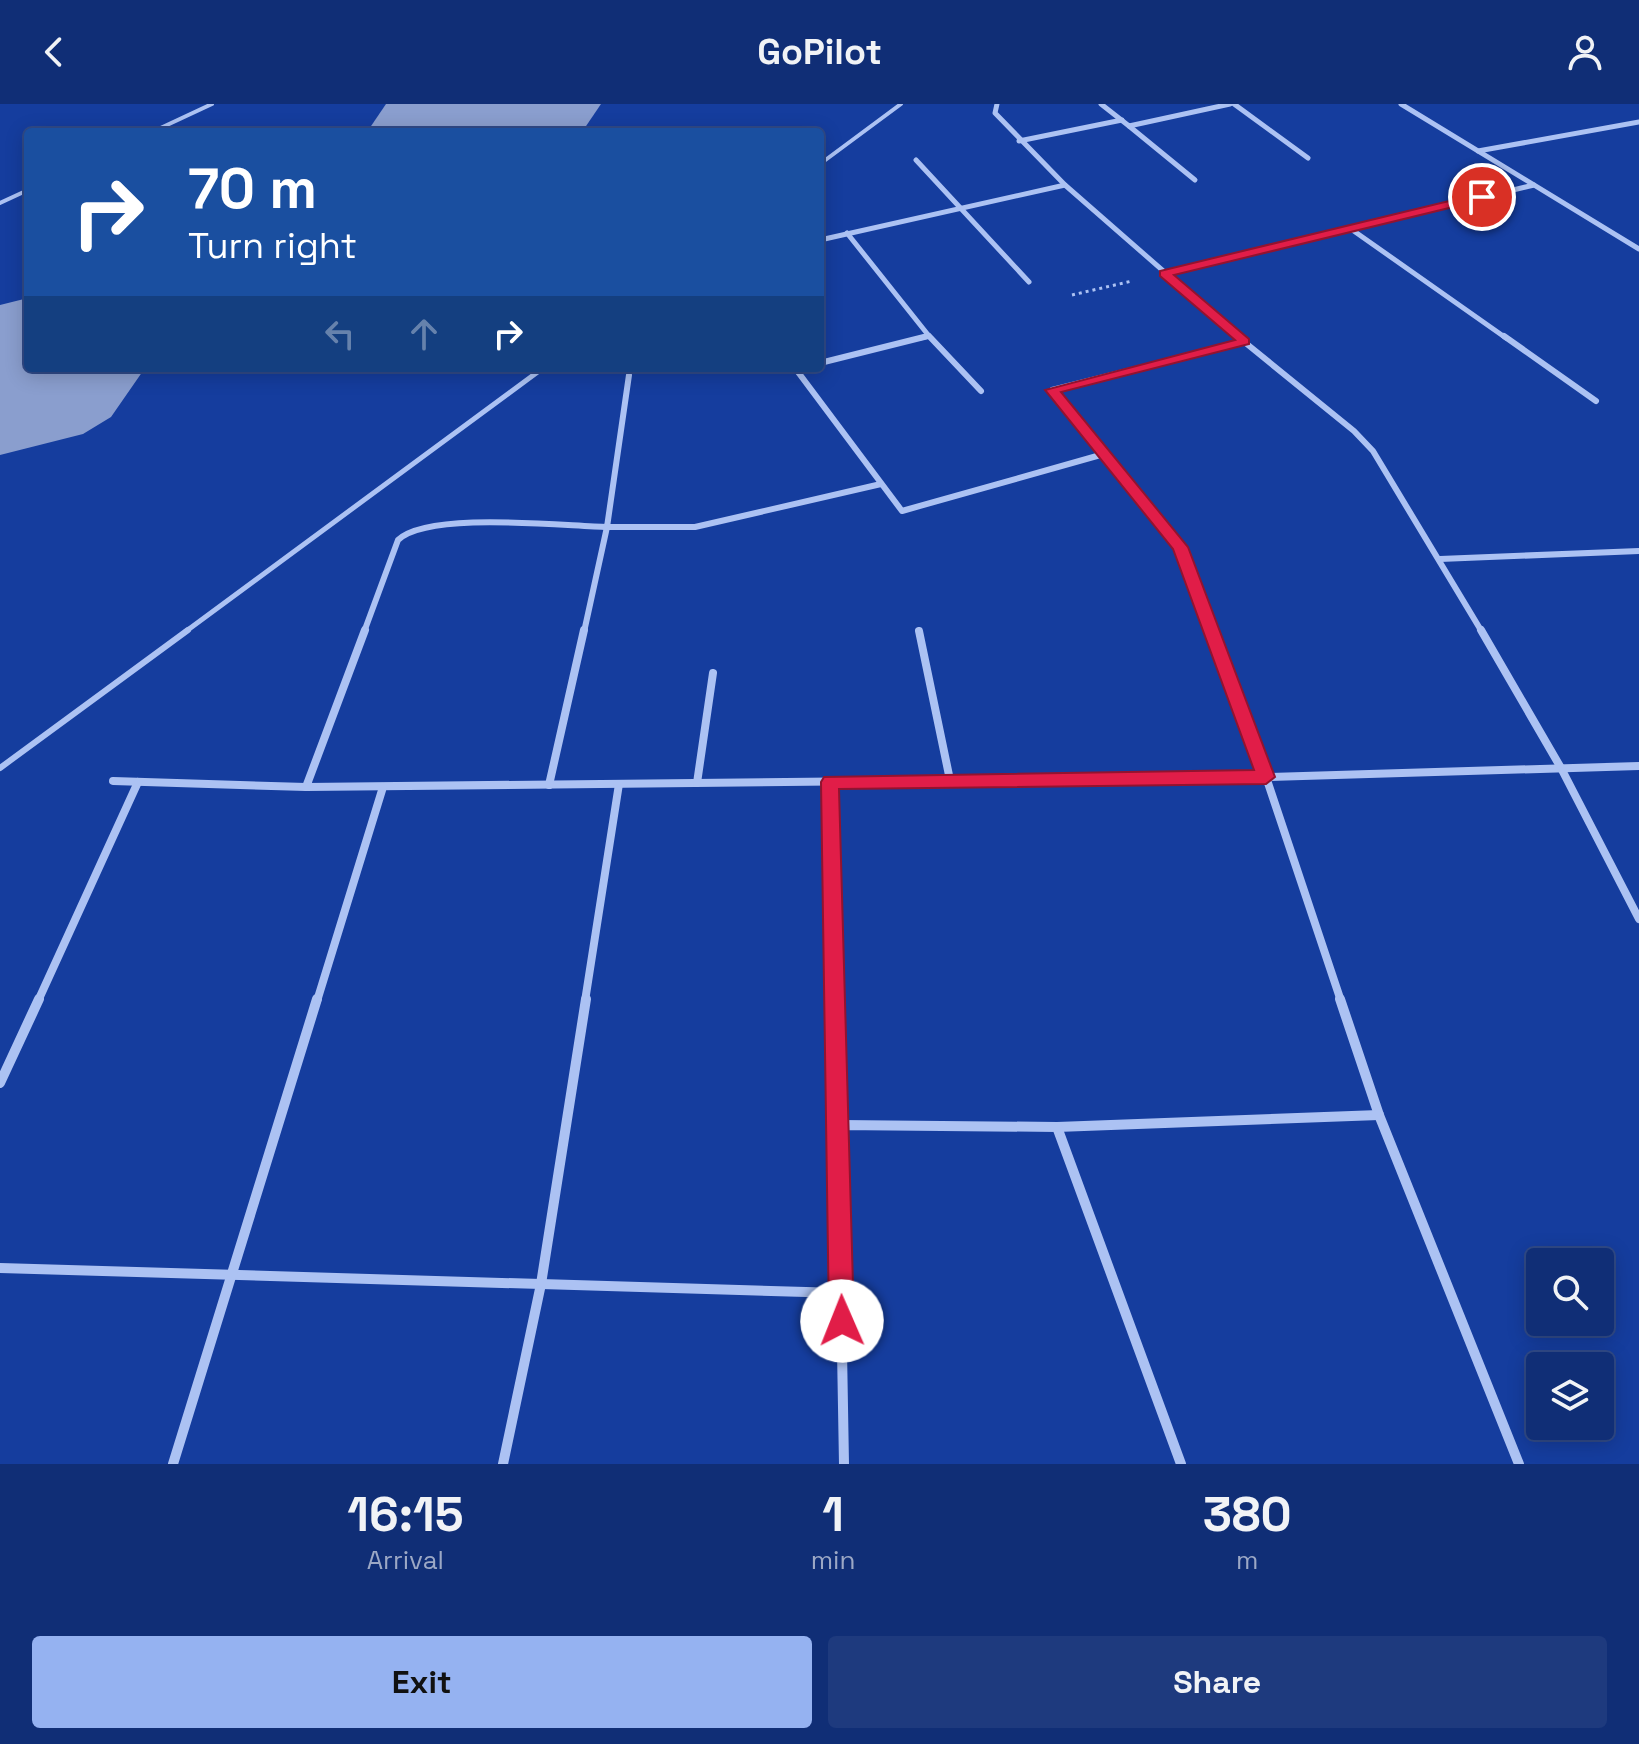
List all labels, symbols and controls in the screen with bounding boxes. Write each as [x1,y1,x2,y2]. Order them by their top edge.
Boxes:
text: GoPilot [757,29,882,75]
icon: back [32,30,76,74]
icon: person [1563,30,1607,74]
text: 70 m [188,153,317,224]
icon: right [56,160,160,264]
pin [1448,163,1516,231]
icon: arrive [1460,175,1504,219]
text: Turn right [188,223,357,269]
icon: left [318,312,362,356]
icon: ahead [402,312,446,356]
icon: right [486,312,530,356]
map controls [1526,1248,1614,1440]
button: search [1526,1248,1614,1336]
position arrow [800,1279,884,1363]
button: layers [1526,1352,1614,1440]
text: 16:15 [347,1484,463,1545]
text: 1 [822,1484,844,1545]
text: 380 [1203,1484,1292,1545]
text: Arrival [367,1543,444,1577]
text: min [811,1543,855,1577]
text: m [1236,1543,1258,1577]
button: Exit [32,1636,812,1728]
button: Share [828,1636,1607,1728]

